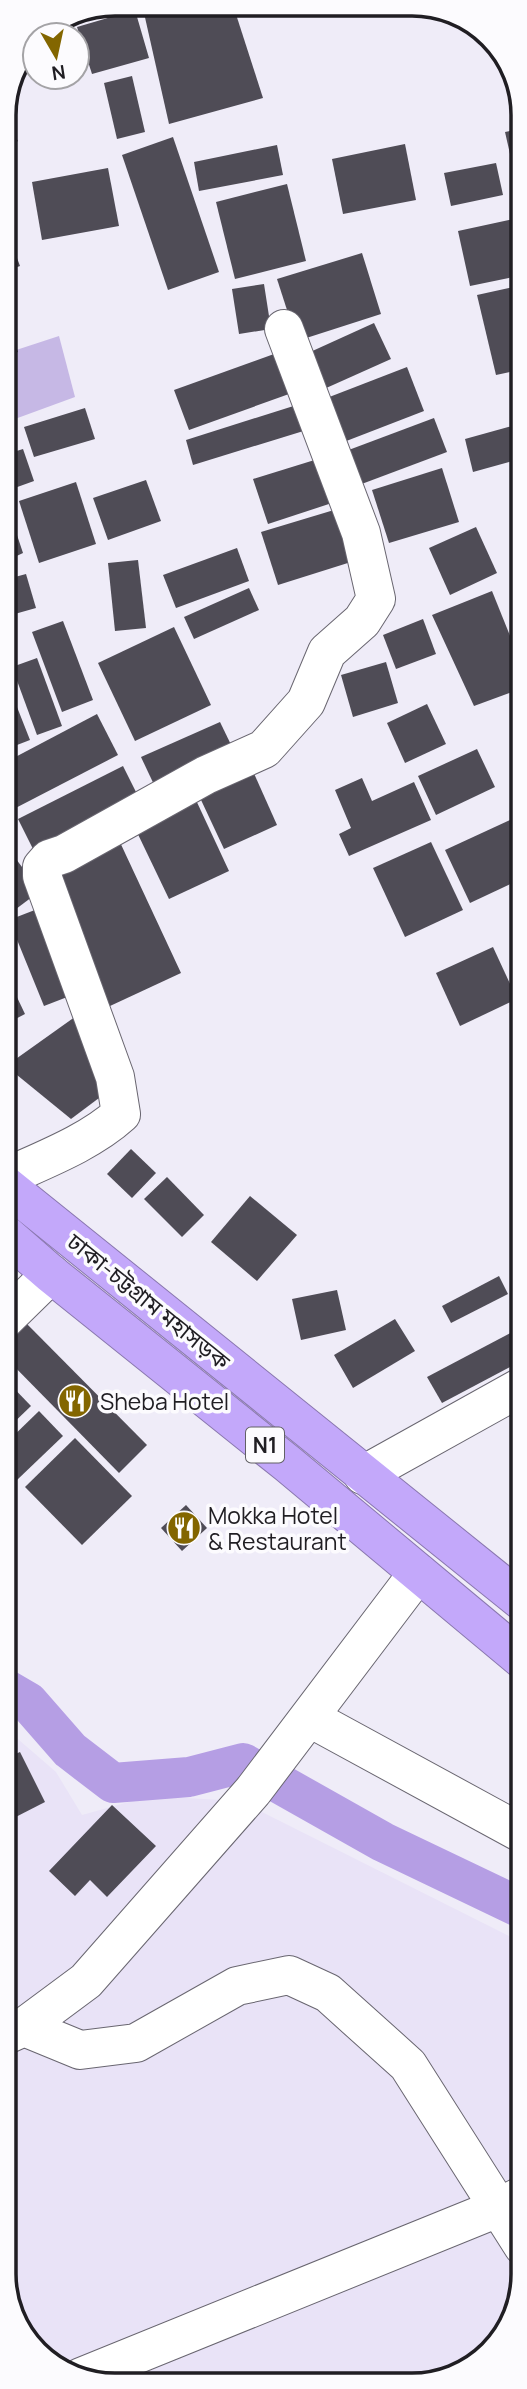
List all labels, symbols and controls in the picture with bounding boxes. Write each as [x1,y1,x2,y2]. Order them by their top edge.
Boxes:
north arrow [21,21,91,91]
text: N [50,59,67,87]
street label: ঢাকা-চট্টগ্রাম মহাসড়ক [60,1225,237,1377]
restaurant icon: Sheba Hotel [56,1382,94,1420]
place label: Sheba Hotel [100,1385,229,1417]
road number: N1 [246,1428,284,1462]
place label: Mokka Hotel & Restaurant [208,1499,347,1557]
restaurant icon: Mokka Hotel & Restaurant [165,1509,203,1547]

